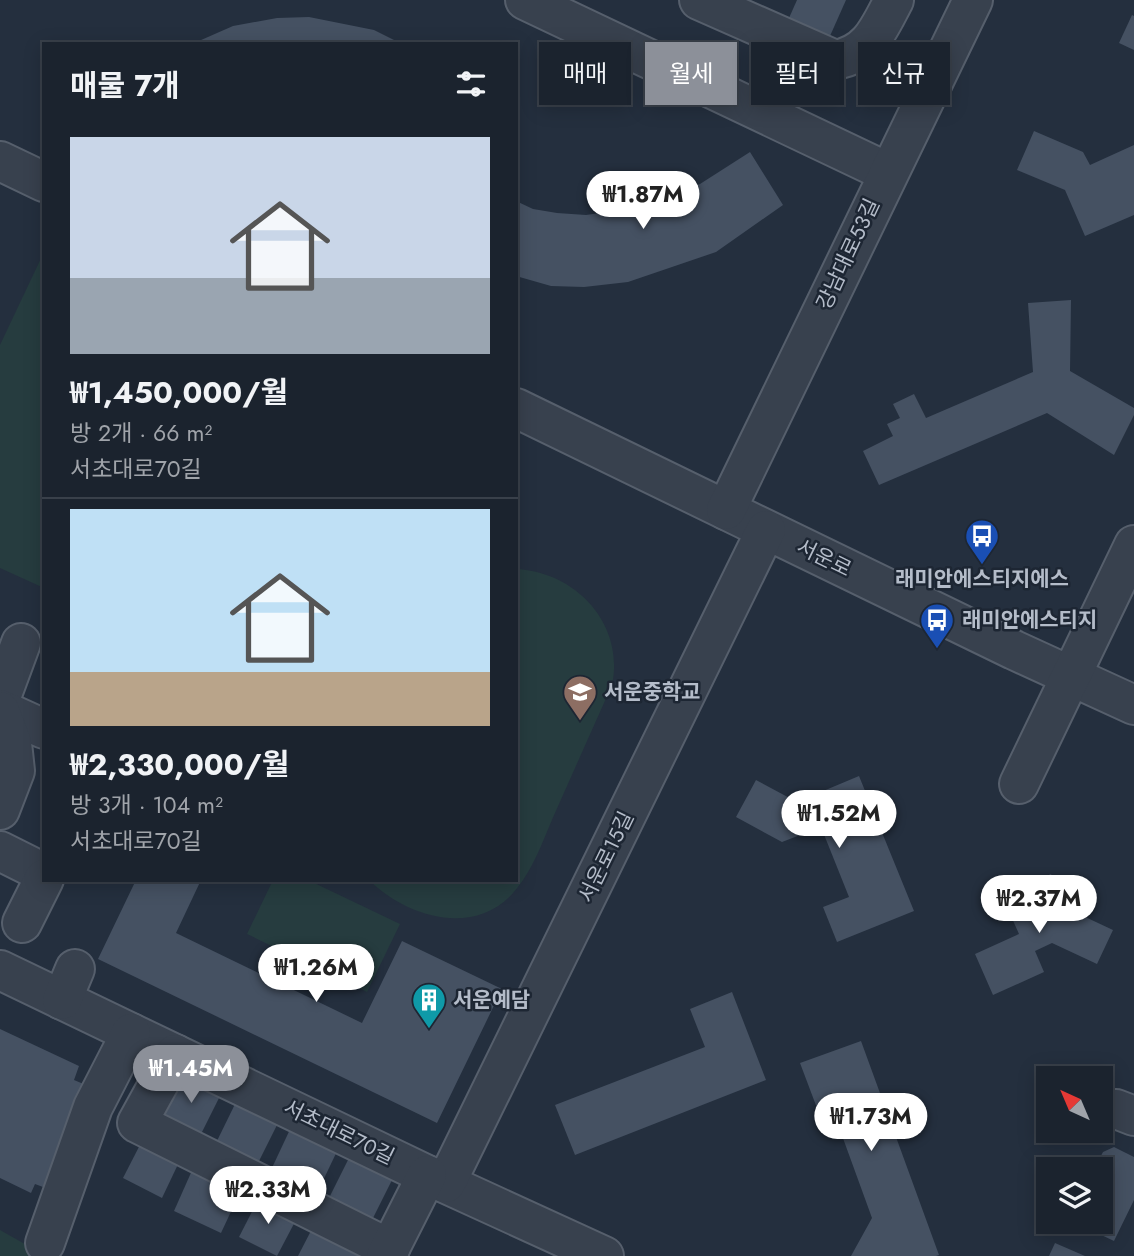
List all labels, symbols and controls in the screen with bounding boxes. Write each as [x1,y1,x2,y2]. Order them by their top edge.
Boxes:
chip: 매매 [539,42,631,105]
chip: 월세 [645,42,737,105]
chip: 필터 [751,42,844,105]
chip: 신규 [858,42,950,105]
text: 매물 7개 [70,64,180,107]
icon: filters [452,65,490,103]
pin: ₩1.87M [586,172,700,231]
text: ₩1.87M [602,177,684,211]
icon: home [217,183,343,309]
street label: 강남대로53길 [809,193,887,315]
text: ₩1,450,000/월 [70,371,288,414]
text: 방 2개 · 66 m² [70,416,212,450]
text: 서초대로70길 [70,452,202,486]
bus stop icon: 래미안에스티지에스 [963,517,1001,566]
street label: 서운로 [791,532,857,584]
icon: home [217,555,343,681]
place label: 래미안에스티지에스 [895,564,1069,594]
bus stop icon: 래미안에스티지 [918,601,956,650]
place label: 래미안에스티지 [962,605,1097,635]
school or university icon: 서운중학교 [561,673,599,722]
place label: 서운중학교 [604,677,701,707]
text: ₩2,330,000/월 [70,743,289,786]
text: 방 3개 · 104 m² [70,788,223,822]
pin: ₩1.52M [782,790,896,850]
text: ₩1.52M [797,796,881,830]
street label: 서운로15길 [571,806,641,908]
text: 서초대로70길 [70,824,202,858]
pin: ₩2.37M [982,876,1096,935]
text: ₩2.37M [997,881,1081,915]
pin: ₩1.26M [259,944,373,1004]
text: ₩1.26M [274,950,358,984]
building icon: 서운예담 [410,981,448,1030]
place label: 서운예담 [453,985,530,1015]
pin: ₩1.45M [134,1046,248,1105]
text: ₩1.45M [149,1051,233,1085]
north arrow [1036,1066,1113,1143]
map controls [1036,1066,1113,1234]
street label: 서초대로70길 [278,1092,400,1172]
pin: ₩1.73M [814,1094,928,1153]
text: ₩1.73M [830,1099,912,1133]
button: layers [1036,1157,1113,1234]
pin: ₩2.33M [211,1166,325,1226]
text: ₩2.33M [225,1172,311,1206]

